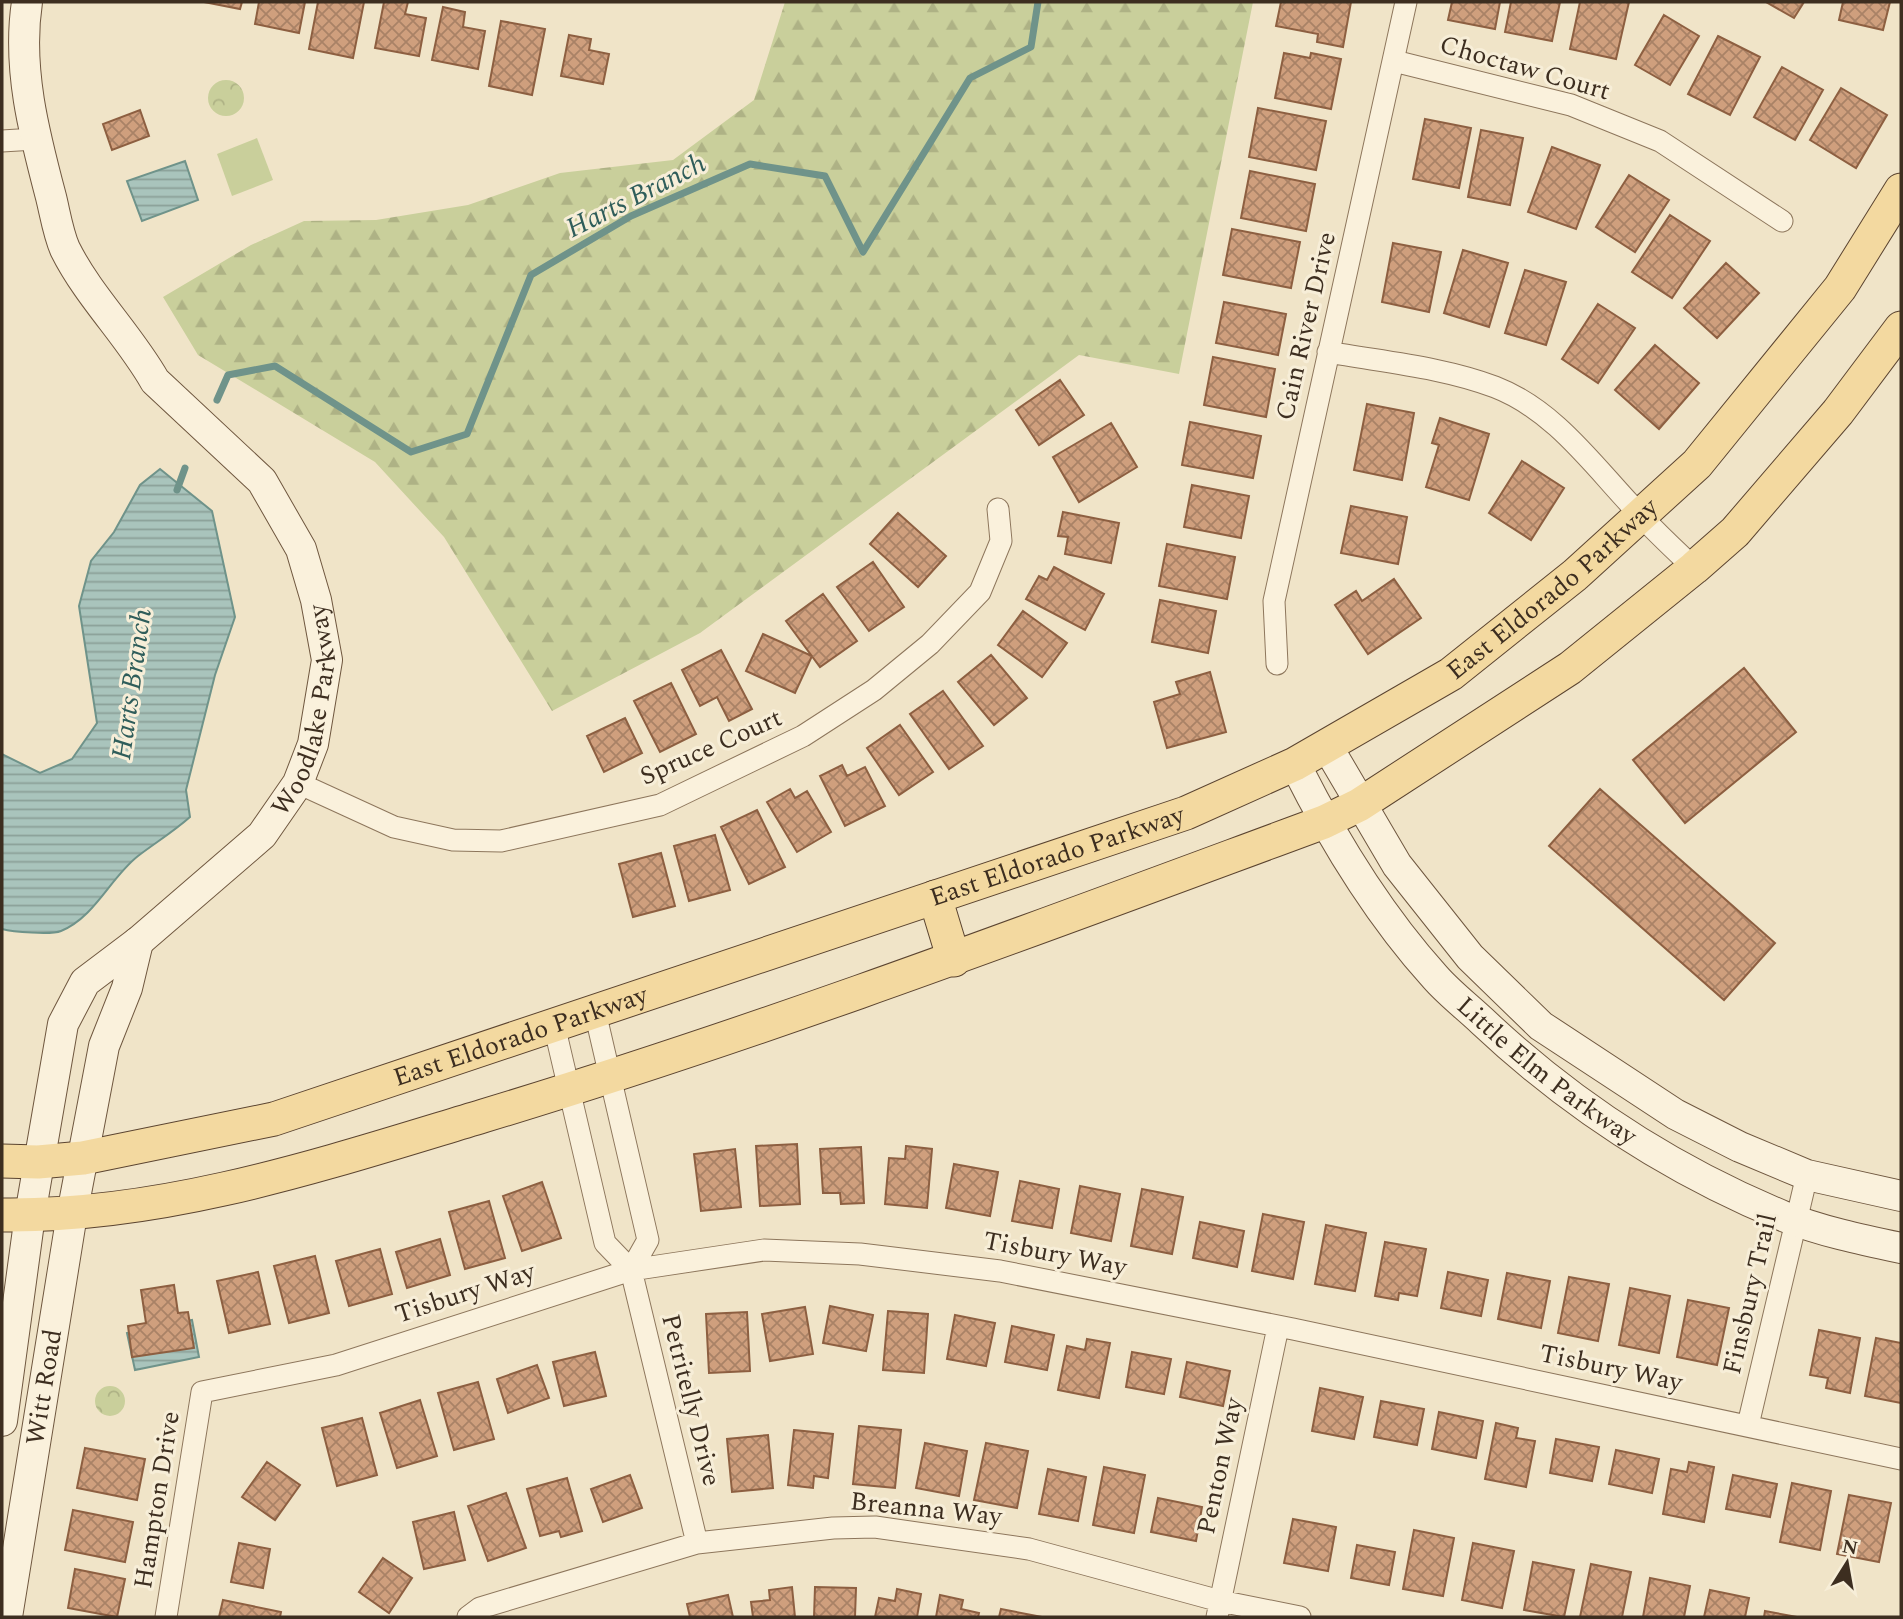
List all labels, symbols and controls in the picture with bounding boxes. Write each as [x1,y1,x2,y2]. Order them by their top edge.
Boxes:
street label: Choctaw Court [1435,25,1615,111]
water label: Harts Branch [558,142,714,250]
street label: Cain River Drive [1265,228,1347,424]
street label: East Eldorado Parkway [1438,487,1669,690]
street label: Woodlake Parkway [261,600,347,824]
water label: Harts Branch [100,606,164,762]
street label: Spruce Court [633,698,789,796]
street label: East Eldorado Parkway [924,794,1191,918]
street label: East Eldorado Parkway [388,975,654,1098]
street label: Little Elm Parkway [1447,987,1646,1156]
street label: Finsbury Trail [1712,1209,1788,1379]
street label: Tisbury Way [980,1221,1132,1288]
street label: Tisbury Way [390,1251,542,1334]
street label: Petritelly Drive [650,1310,732,1490]
street label: Witt Road [15,1326,73,1448]
street label: Tisbury Way [1536,1333,1688,1403]
street label: Penton Way [1186,1393,1254,1538]
street label: Hampton Drive [123,1408,191,1592]
street label: Breanna Way [848,1481,1005,1537]
north arrow [1812,1528,1882,1598]
text: N [1840,1532,1860,1563]

